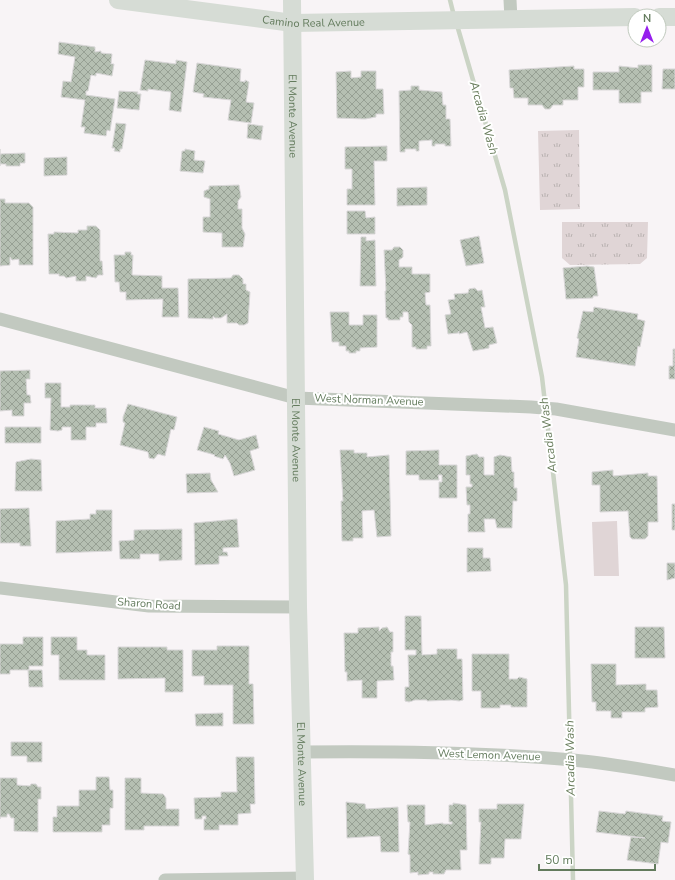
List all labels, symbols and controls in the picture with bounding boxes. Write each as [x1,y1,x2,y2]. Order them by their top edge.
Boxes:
north arrow [627,8,667,48]
text: N [643,11,651,26]
street label: Camino Real Avenue [261,12,365,30]
street label: El Monte Avenue [285,74,301,158]
water label: Arcadia Wash [466,79,502,157]
street label: West Norman Avenue [314,391,424,409]
water label: Arcadia Wash [535,396,561,474]
street label: El Monte Avenue [288,398,304,482]
street label: Sharon Road [117,594,181,614]
water label: Arcadia Wash [561,720,579,797]
street label: El Monte Avenue [293,722,311,806]
street label: West Lemon Avenue [437,746,541,764]
scale bar [539,846,655,872]
text: 50 m [545,852,573,868]

